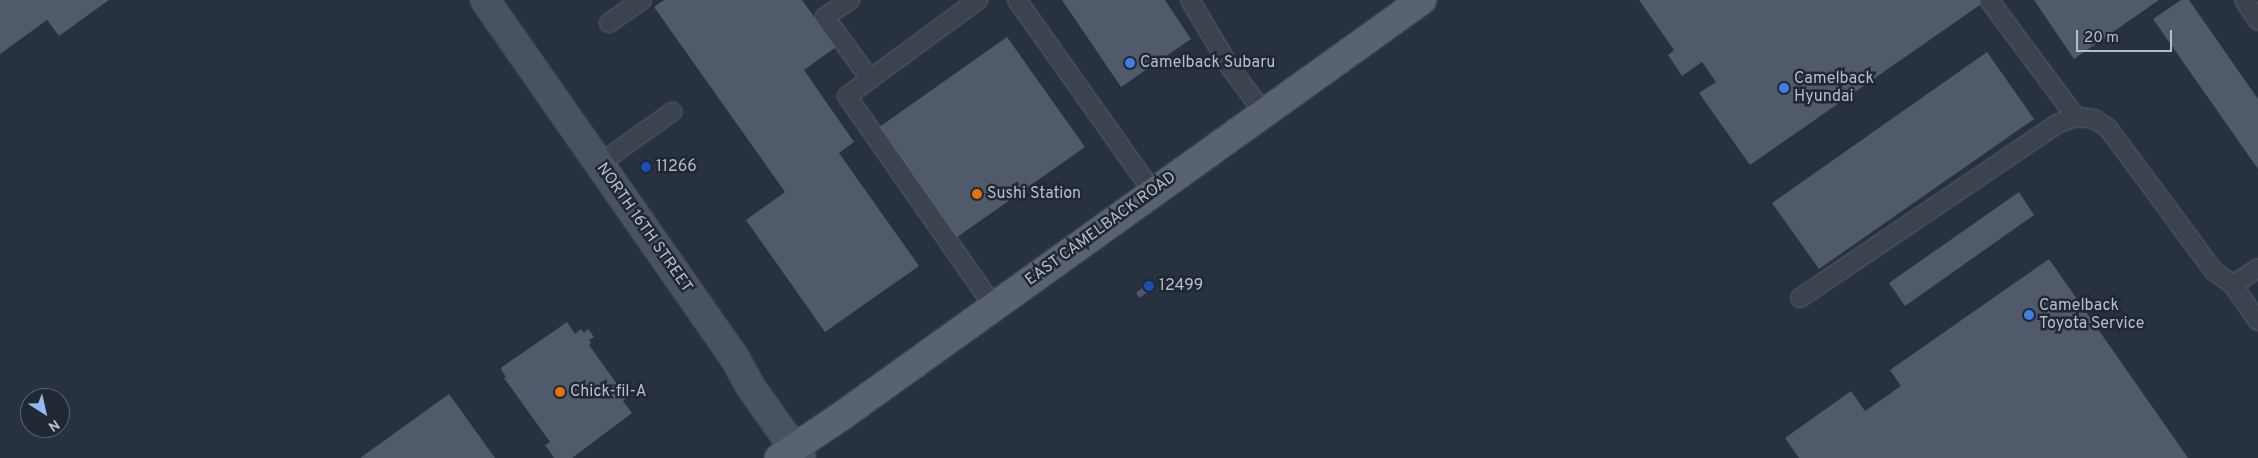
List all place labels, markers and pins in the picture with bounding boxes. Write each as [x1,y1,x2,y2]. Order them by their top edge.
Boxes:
place label: Camelback Subaru [1140,53,1275,73]
marker: Camelback Subaru [1124,57,1136,69]
place label: Camelback Hyundai [1794,69,1874,107]
marker: Camelback Hyundai [1778,82,1790,94]
place label: 11266 [656,157,697,177]
marker: 11266 [640,161,652,173]
place label: Sushi Station [987,184,1081,204]
marker: Sushi Station [971,188,983,200]
place label: 12499 [1159,276,1203,296]
marker: 12499 [1143,280,1155,292]
place label: Camelback Toyota Service [2039,296,2144,334]
marker: Camelback Toyota Service [2023,309,2035,321]
place label: Chick-fil-A [570,382,646,402]
marker: Chick-fil-A [554,386,566,398]

